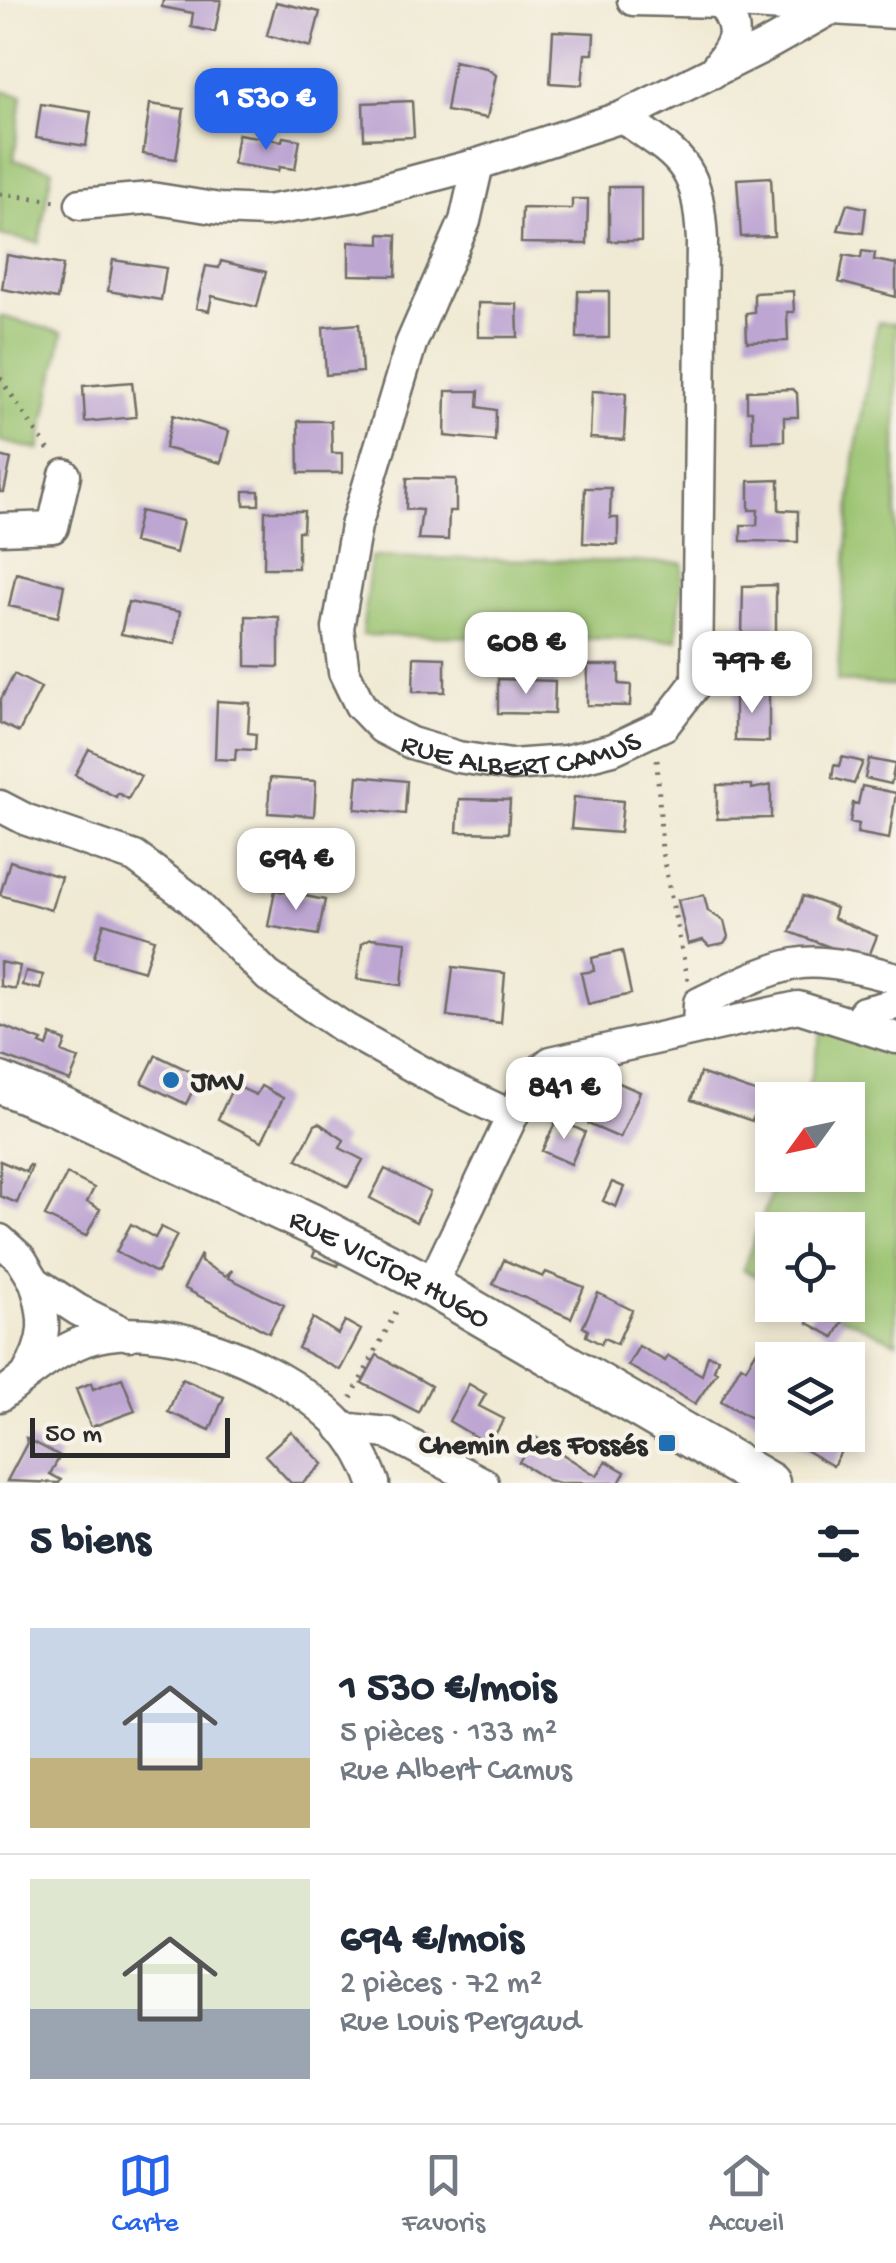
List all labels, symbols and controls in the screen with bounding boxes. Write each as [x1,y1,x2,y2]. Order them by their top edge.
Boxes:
pin: 1 530 € [174,68,358,153]
text: 1 530 € [217,81,315,119]
pin: 608 € [456,612,596,697]
text: 608 € [487,625,565,663]
pin: 797 € [682,631,822,716]
text: 797 € [714,644,790,682]
street label: RUE ALBERT CAMUS [399,714,641,750]
text: RUE ALBERT CAMUS [394,725,647,788]
pin: 694 € [226,828,366,913]
text: 694 € [259,841,333,879]
pin: 841 € [494,1057,634,1142]
place label: JMV [190,1067,244,1102]
marker: JMV [160,1069,182,1091]
text: 841 € [528,1070,600,1108]
north arrow [755,1082,865,1192]
map controls [755,1082,865,1452]
street label: RUE VICTOR HUGO [283,1203,495,1339]
button: locate [755,1212,865,1322]
button: layers [755,1342,865,1452]
scale bar [30,1413,230,1458]
text: 50 m [45,1419,102,1452]
place label: Chemin des Fossés [419,1430,649,1465]
marker: Chemin des Fossés [656,1432,678,1454]
icon: filters [811,1516,866,1571]
text: 5 biens [30,1519,150,1568]
text: 1 530 €/mois [340,1666,556,1715]
icon: home [110,1668,230,1788]
text: 5 pièces · 133 m² [340,1715,557,1753]
text: Rue Albert Camus [340,1753,572,1791]
text: 694 €/mois [340,1917,523,1966]
icon: home [110,1919,230,2039]
text: 2 pièces · 72 m² [340,1966,542,2004]
text: Rue Louis Pergaud [340,2004,581,2042]
tab: Carte [112,2148,178,2241]
tab: Favoris [402,2148,485,2241]
tab: Accueil [709,2148,784,2241]

